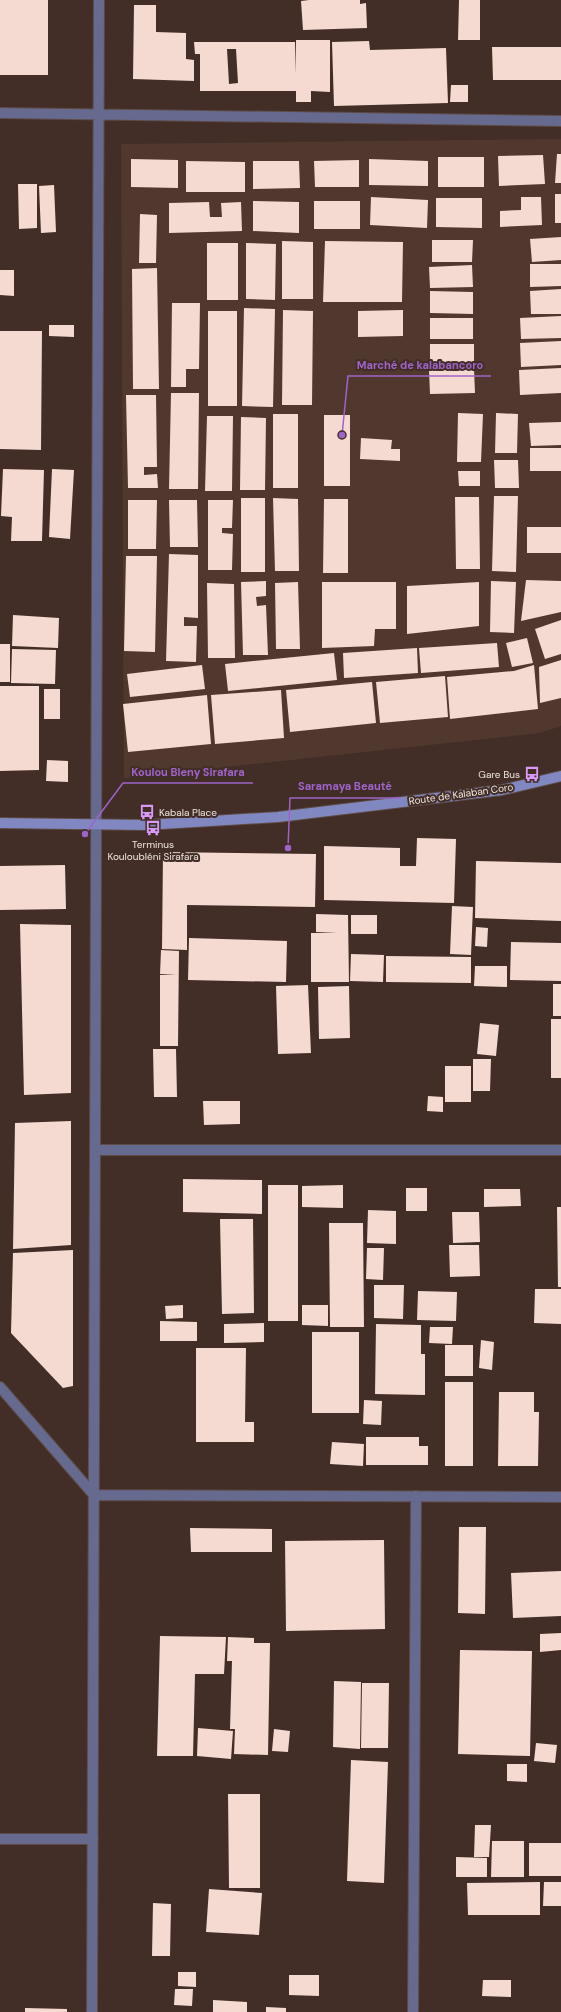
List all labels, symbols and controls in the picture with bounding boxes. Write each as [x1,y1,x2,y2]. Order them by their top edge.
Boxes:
callout: Marché de kalabancoro [348,353,491,376]
text: Marché de kalabancoro [357,358,484,372]
callout: Koulou Bleny Sirafara [123,760,253,783]
text: Koulou Bleny Sirafara [131,765,245,779]
bus stop icon: Gare Bus [523,765,541,783]
place label: Gare Bus [478,768,520,781]
callout: Saramaya Beauté [290,775,400,798]
text: Saramaya Beauté [298,779,392,793]
street label: Route de Kalaban Coro [408,780,514,808]
bus stop icon: Kabala Place [138,803,156,821]
place label: Kabala Place [159,806,217,819]
bus stop icon: Terminus Kouloubléni Sirafara [144,819,162,837]
place label: Terminus Kouloubléni Sirafara [107,838,199,863]

